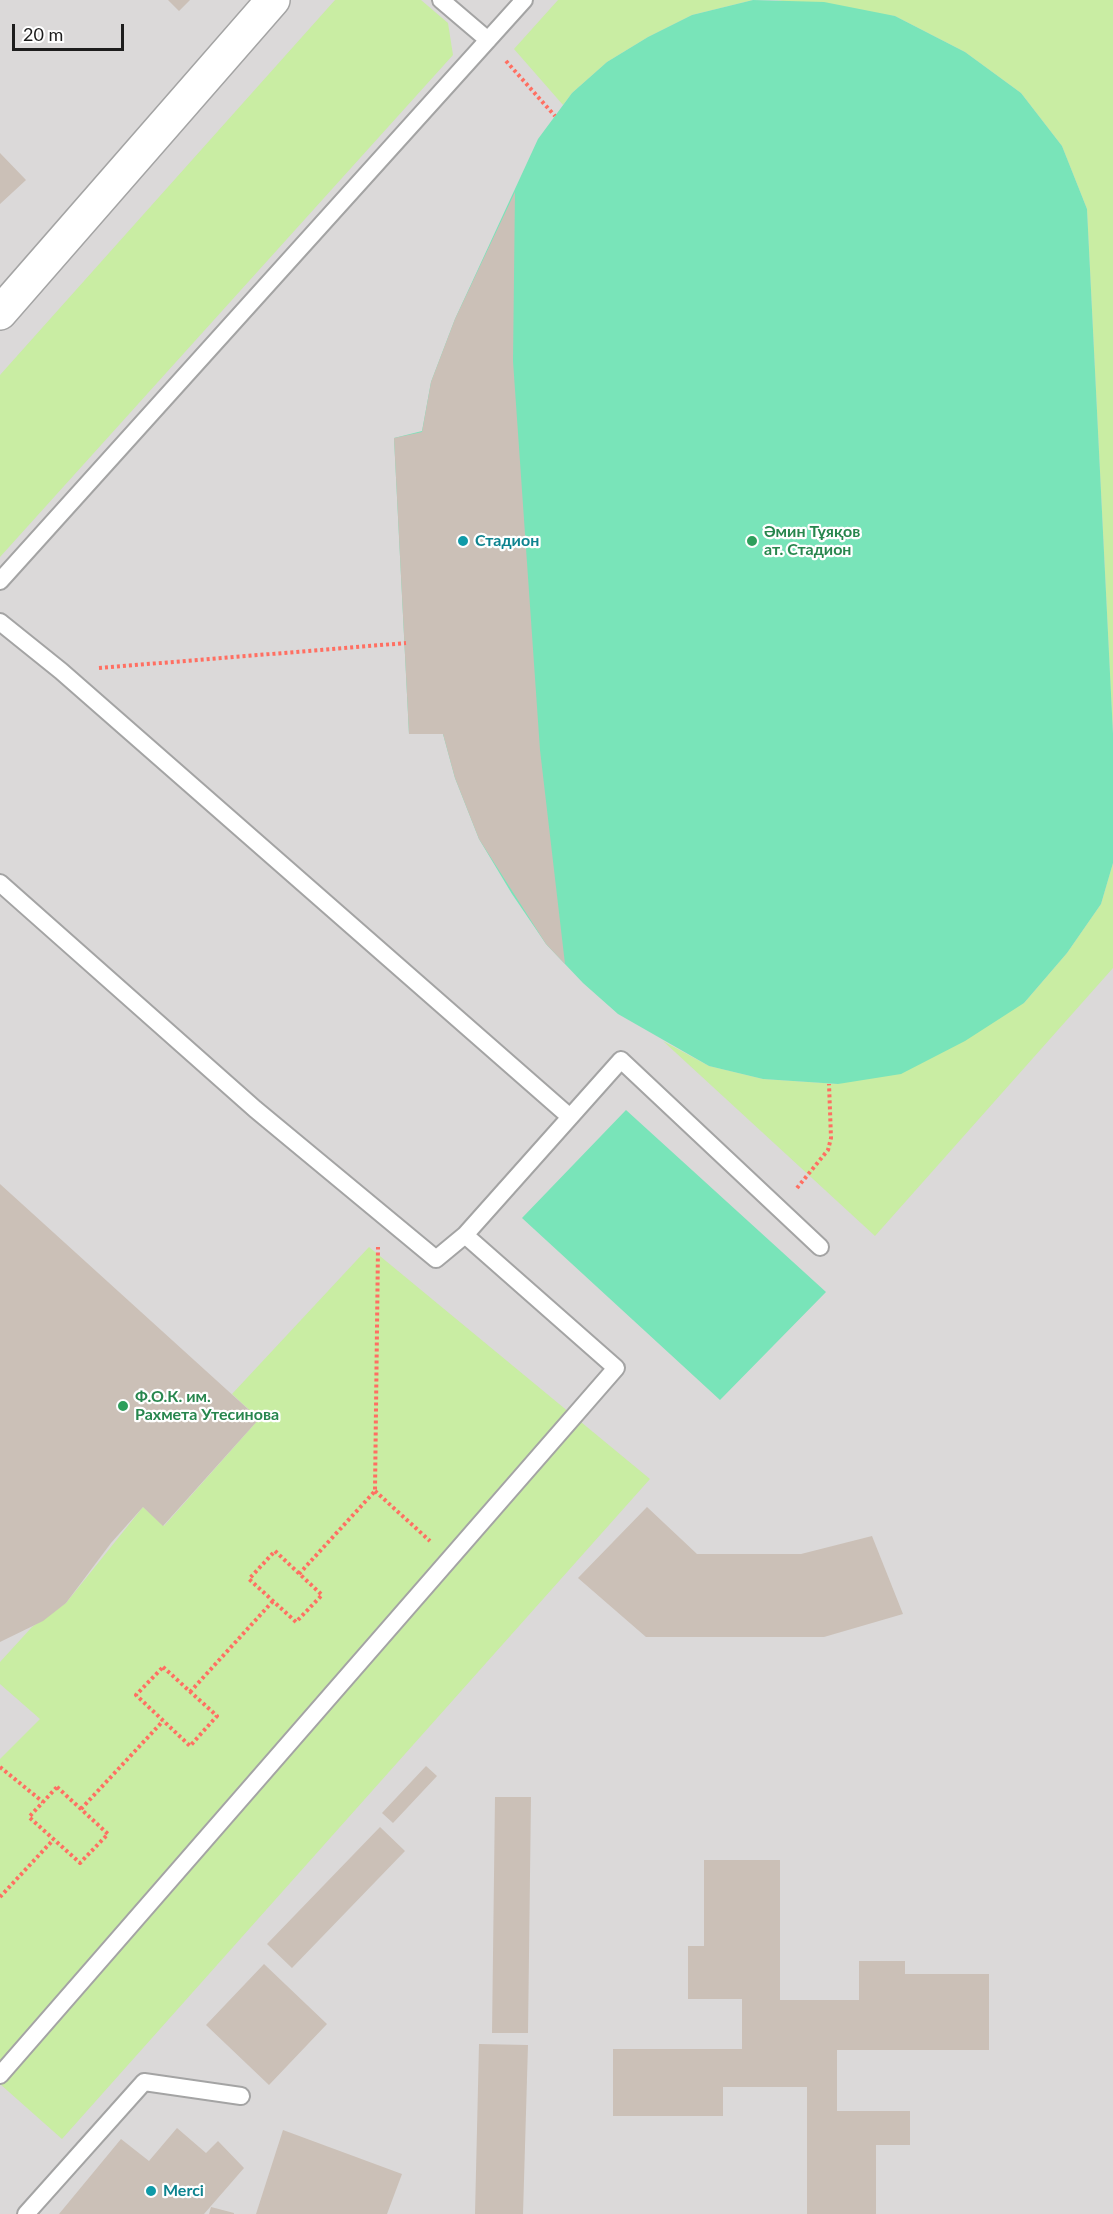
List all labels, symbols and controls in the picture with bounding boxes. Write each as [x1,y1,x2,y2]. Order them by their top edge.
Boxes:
scale bar [15,12,128,50]
text: 20 m [23,23,63,45]
place label: Әмин Тұяқов ат. Стадион [764,522,860,560]
place label: Стадион [475,531,539,551]
marker: Стадион [456,534,470,548]
marker: Әмин Тұяқов ат. Стадион [745,534,759,548]
place label: Ф.О.К. им. Рахмета Утесинова [135,1387,279,1425]
marker: Ф.О.К. им. Рахмета Утесинова [116,1399,130,1413]
place label: Merci [163,2181,204,2201]
marker: Merci [144,2184,158,2198]

